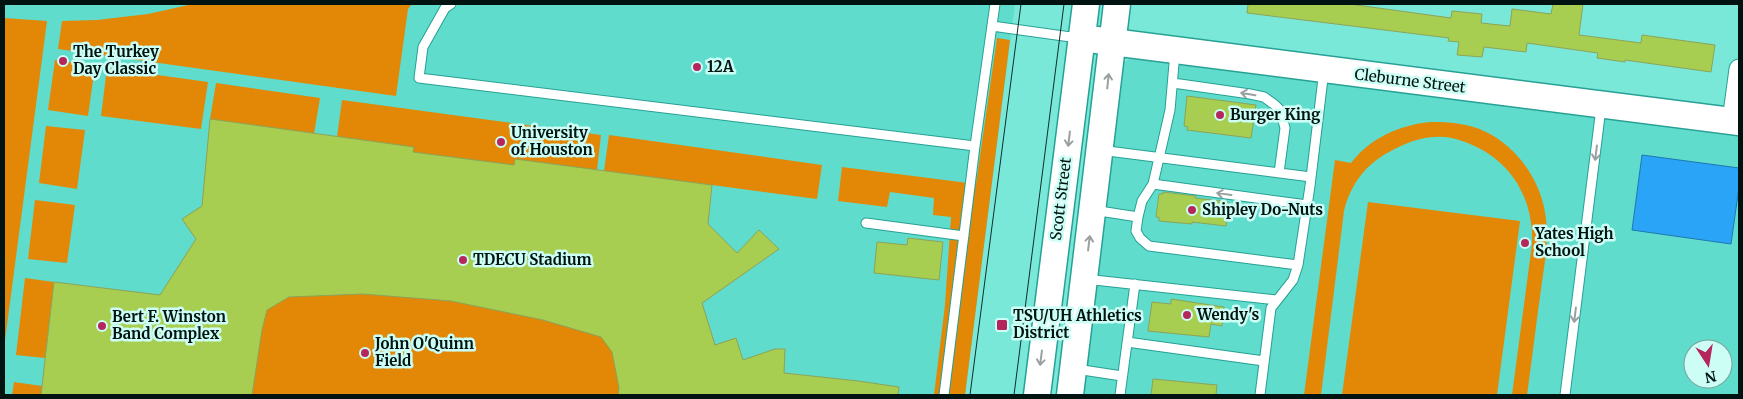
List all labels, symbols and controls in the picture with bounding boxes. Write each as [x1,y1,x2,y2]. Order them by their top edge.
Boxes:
place label: The Turkey Day Classic [73,42,159,78]
marker: The Turkey Day Classic [57,55,69,67]
place label: 12A [707,57,734,76]
marker: 12A [691,61,703,73]
street label: Cleburne Street [1354,64,1467,97]
one-way arrow [1103,74,1112,90]
one-way arrow [1240,88,1256,98]
place label: Burger King [1230,105,1321,124]
marker: Burger King [1214,109,1226,121]
place label: University of Houston [511,123,593,159]
one-way arrow [1064,130,1074,146]
marker: University of Houston [495,136,507,148]
one-way arrow [1591,145,1601,161]
street label: Scott Street [1046,156,1075,242]
one-way arrow [1217,189,1233,199]
place label: Shipley Do-Nuts [1202,200,1323,219]
marker: Shipley Do-Nuts [1186,204,1198,216]
place label: Yates High School [1534,224,1614,260]
one-way arrow [1084,235,1094,251]
marker: Yates High School [1519,237,1531,249]
place label: TDECU Stadium [473,250,592,269]
marker: TDECU Stadium [457,254,469,266]
place label: Wendy's [1196,305,1259,324]
place label: TSU/UH Athletics District [1013,306,1142,342]
one-way arrow [1570,306,1580,322]
place label: Bert F. Winston Band Complex [112,307,226,343]
marker: Wendy's [1181,309,1193,321]
marker: TSU/UH Athletics District [995,318,1009,332]
marker: Bert F. Winston Band Complex [96,320,108,332]
place label: John O'Quinn Field [374,334,474,370]
north arrow [1683,339,1733,389]
marker: John O'Quinn Field [359,347,371,359]
one-way arrow [1036,350,1046,366]
text: N [1703,367,1718,387]

